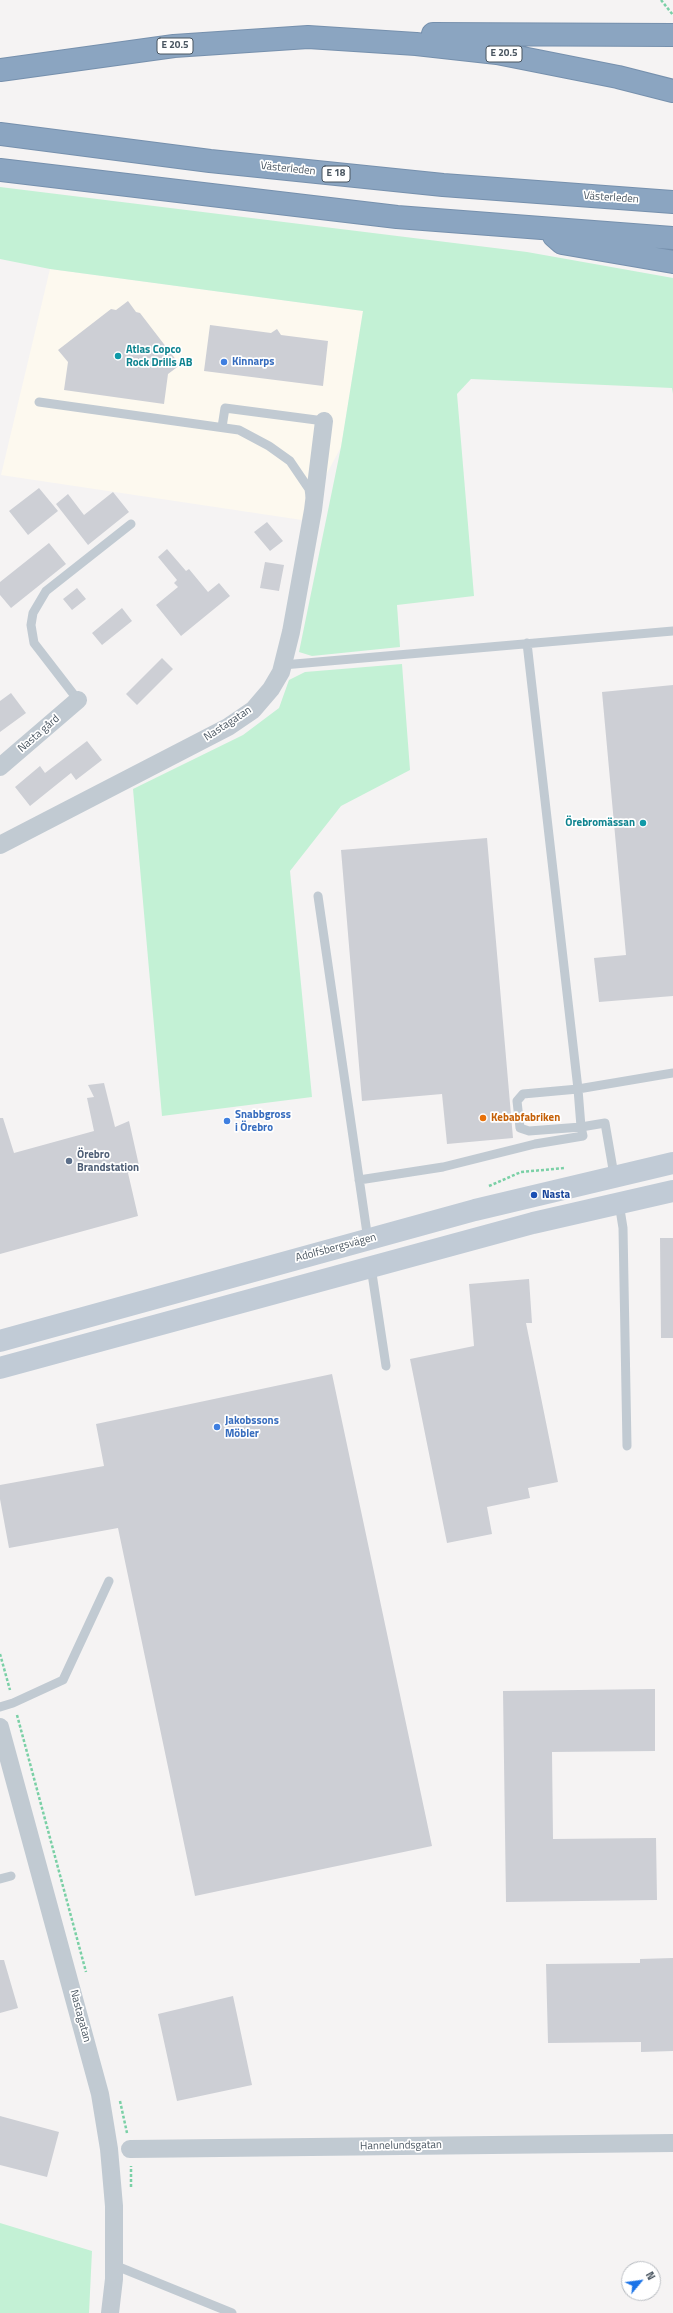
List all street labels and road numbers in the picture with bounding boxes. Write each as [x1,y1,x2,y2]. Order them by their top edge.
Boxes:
road number: E 20.5 [157,38,193,54]
road number: E 20.5 [486,46,522,62]
street label: Västerleden [260,160,316,178]
road number: E 18 [322,166,350,182]
street label: Västerleden [583,189,639,207]
street label: Nastagatan [202,704,254,744]
street label: Nasta gård [16,712,62,756]
street label: Adolfsbergsvägen [294,1231,378,1265]
street label: Nastagatan [67,1988,93,2044]
street label: Hannelundsgatan [360,2139,442,2153]

